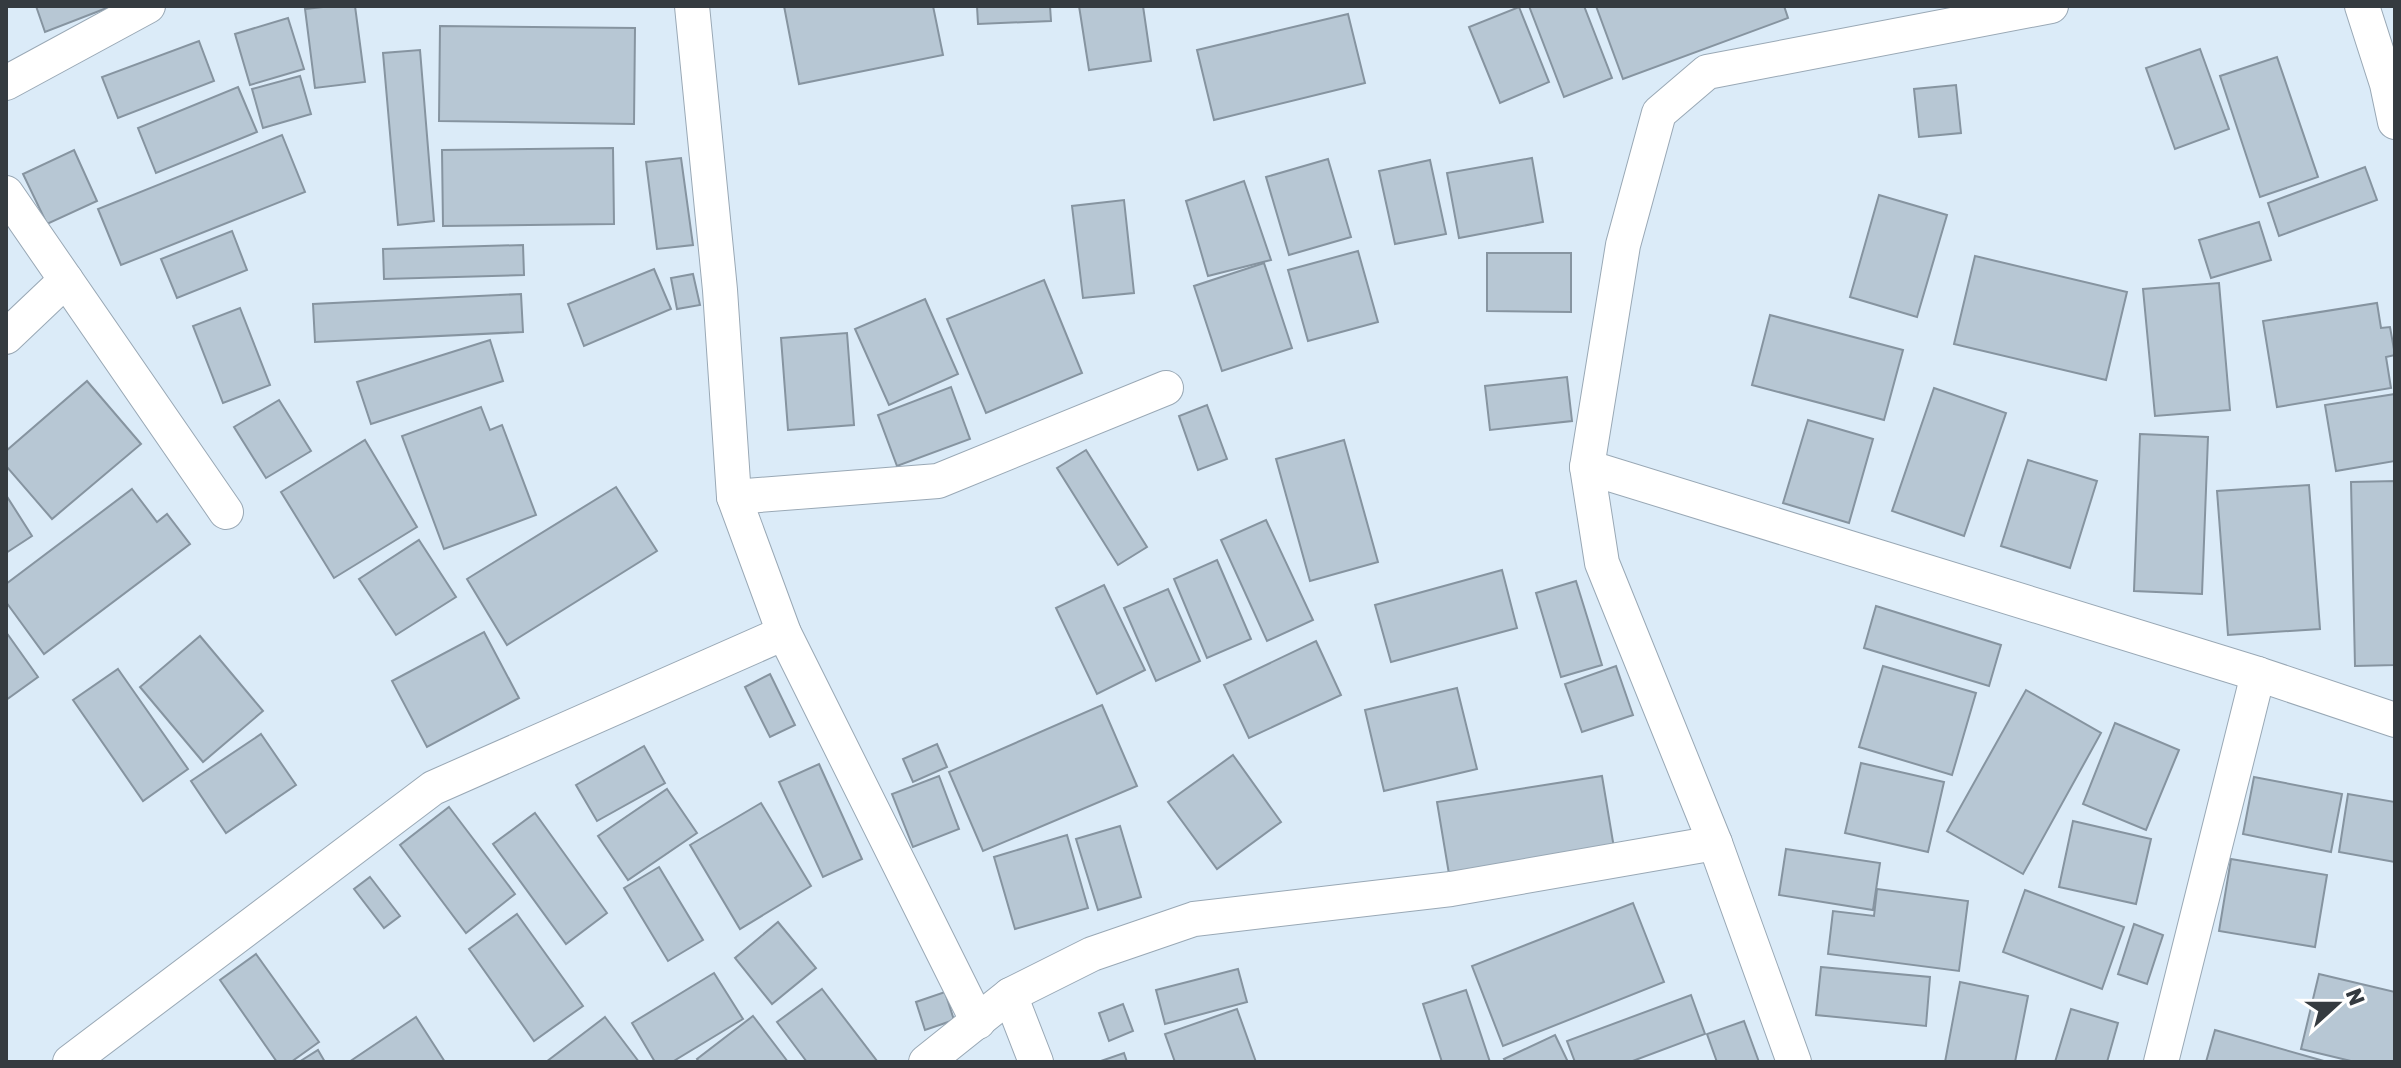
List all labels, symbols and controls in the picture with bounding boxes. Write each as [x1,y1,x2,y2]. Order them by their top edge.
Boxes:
north arrow [2297,964,2377,1044]
text: N [2340,985,2371,1009]

